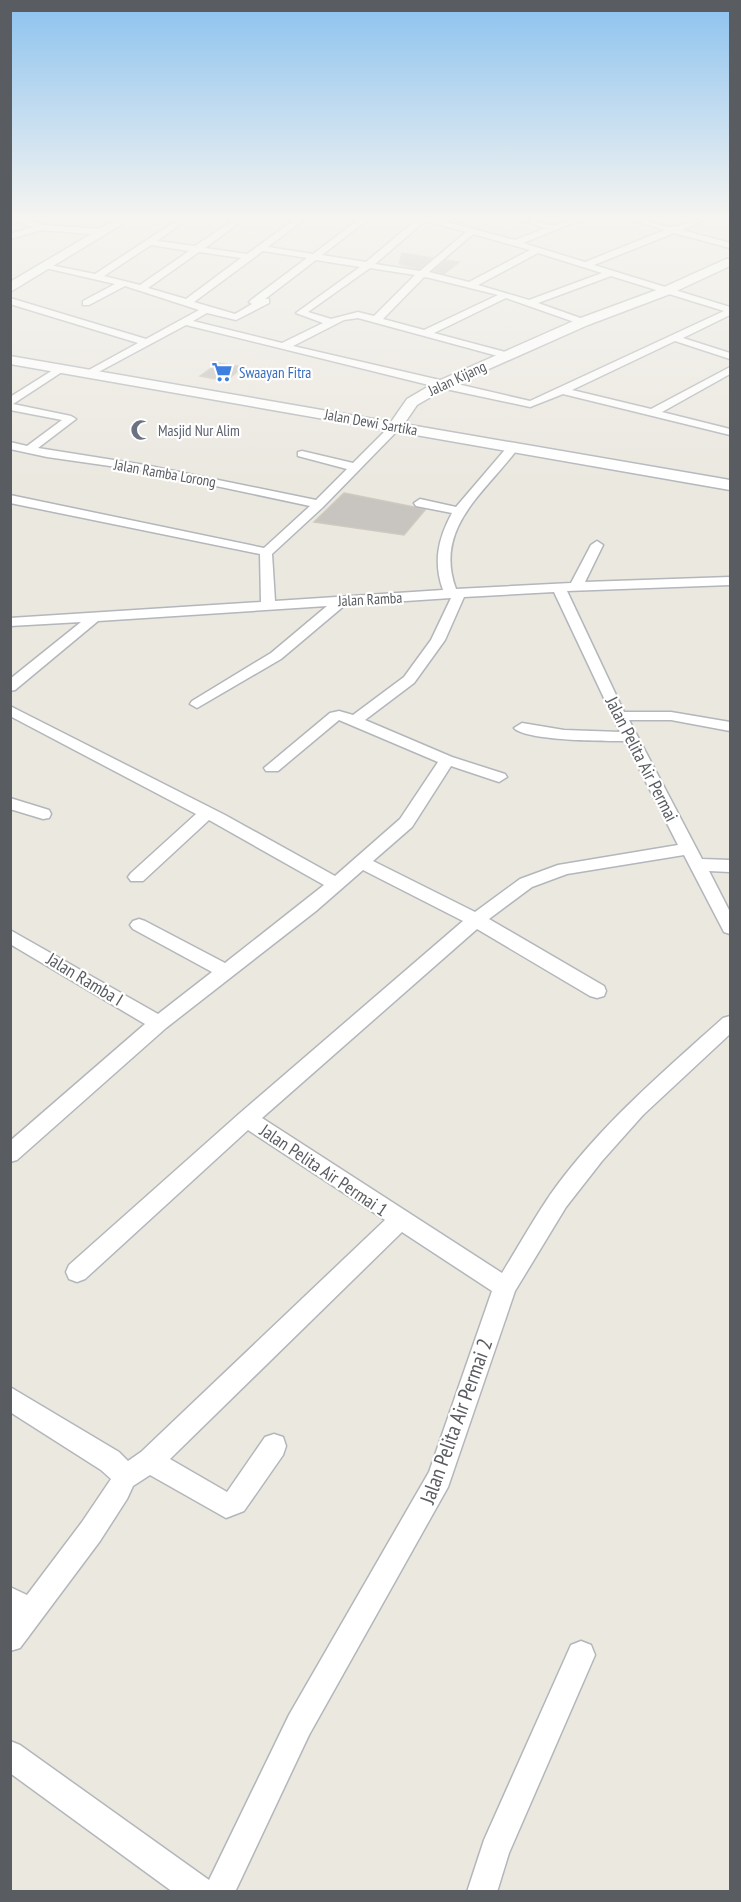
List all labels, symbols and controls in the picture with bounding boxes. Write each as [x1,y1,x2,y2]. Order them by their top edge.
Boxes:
street label: Jalan Kijang [424,356,489,400]
supermarket icon: Swaayan Fitra [210,360,234,384]
place label: Swaayan Fitra [239,363,311,382]
street label: Jalan Dewi Sartika [322,404,419,440]
mosque icon: Masjid Nur Alim [129,418,153,442]
place label: Masjid Nur Alim [158,421,240,440]
street label: Jalan Ramba Lorong [112,455,217,491]
street label: Jalan Ramba [336,588,403,610]
street label: Jalan Pelita Air Permai [600,692,683,825]
street label: Jalan Ramba I [42,947,127,1011]
street label: Jalan Pelita Air Permai 1 [255,1118,392,1221]
street label: Jalan Pelita Air Permai 2 [413,1335,498,1508]

